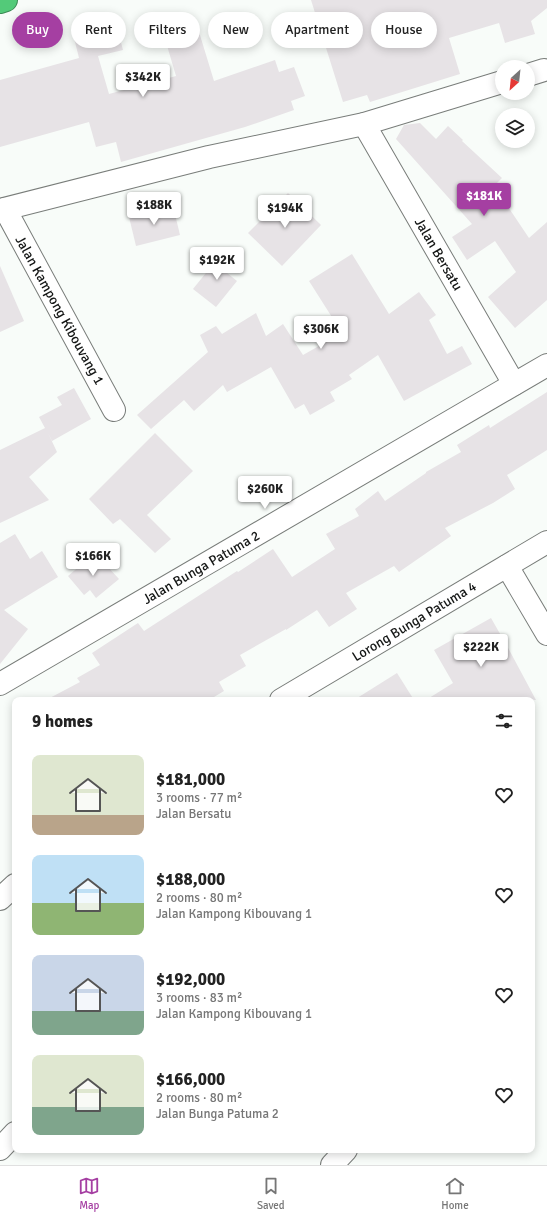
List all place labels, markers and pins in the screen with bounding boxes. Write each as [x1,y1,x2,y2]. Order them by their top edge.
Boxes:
pin: $342K [115,64,171,98]
pin: $181K [456,183,512,217]
pin: $188K [126,192,182,226]
pin: $194K [257,195,313,229]
pin: $192K [189,247,245,281]
pin: $306K [293,316,349,350]
pin: $260K [237,476,293,510]
pin: $166K [65,543,121,577]
pin: $222K [453,634,509,668]

